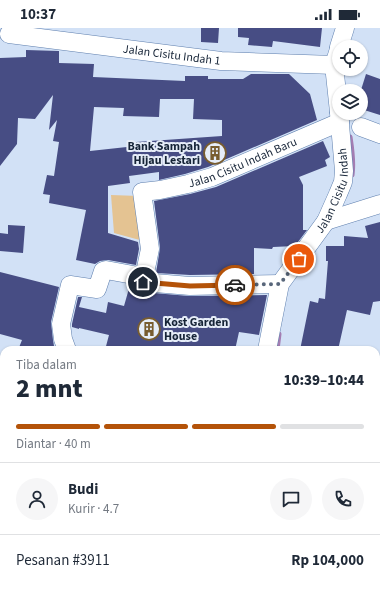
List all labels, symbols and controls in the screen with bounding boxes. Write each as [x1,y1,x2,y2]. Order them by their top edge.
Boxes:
text: 10:37 [20,4,56,25]
map controls [332,40,368,120]
button: locate [332,40,368,76]
street label: Jalan Cisitu Indah 1 [122,41,221,70]
button: layers [332,84,368,120]
street label: Jalan Cisitu Indah Baru [187,133,300,192]
place label: Bank Sampah Hijau Lestari [127,138,200,169]
building icon: Bank Sampah Hijau Lestari [202,140,228,166]
street label: Jalan Cisitu Indah [312,147,353,237]
pin [282,242,316,276]
icon: bag [288,248,310,270]
pin [126,265,160,299]
courier [215,265,255,305]
icon: home [132,271,154,293]
icon: car [224,274,246,296]
place label: Kost Garden House [164,314,229,345]
building icon: Kost Garden House [136,316,162,342]
text: Tiba dalam [16,356,77,374]
text: 2 mnt [16,370,83,407]
text: 10:39–10:44 [283,370,364,391]
text: Diantar · 40 m [16,435,91,453]
button: person [16,478,58,520]
button: chat [270,478,312,520]
button: phone [322,478,364,520]
text: Budi [68,479,98,500]
text: Kurir · 4.7 [68,500,119,518]
text: Pesanan #3911 [16,550,110,571]
text: Rp 104,000 [291,550,364,571]

